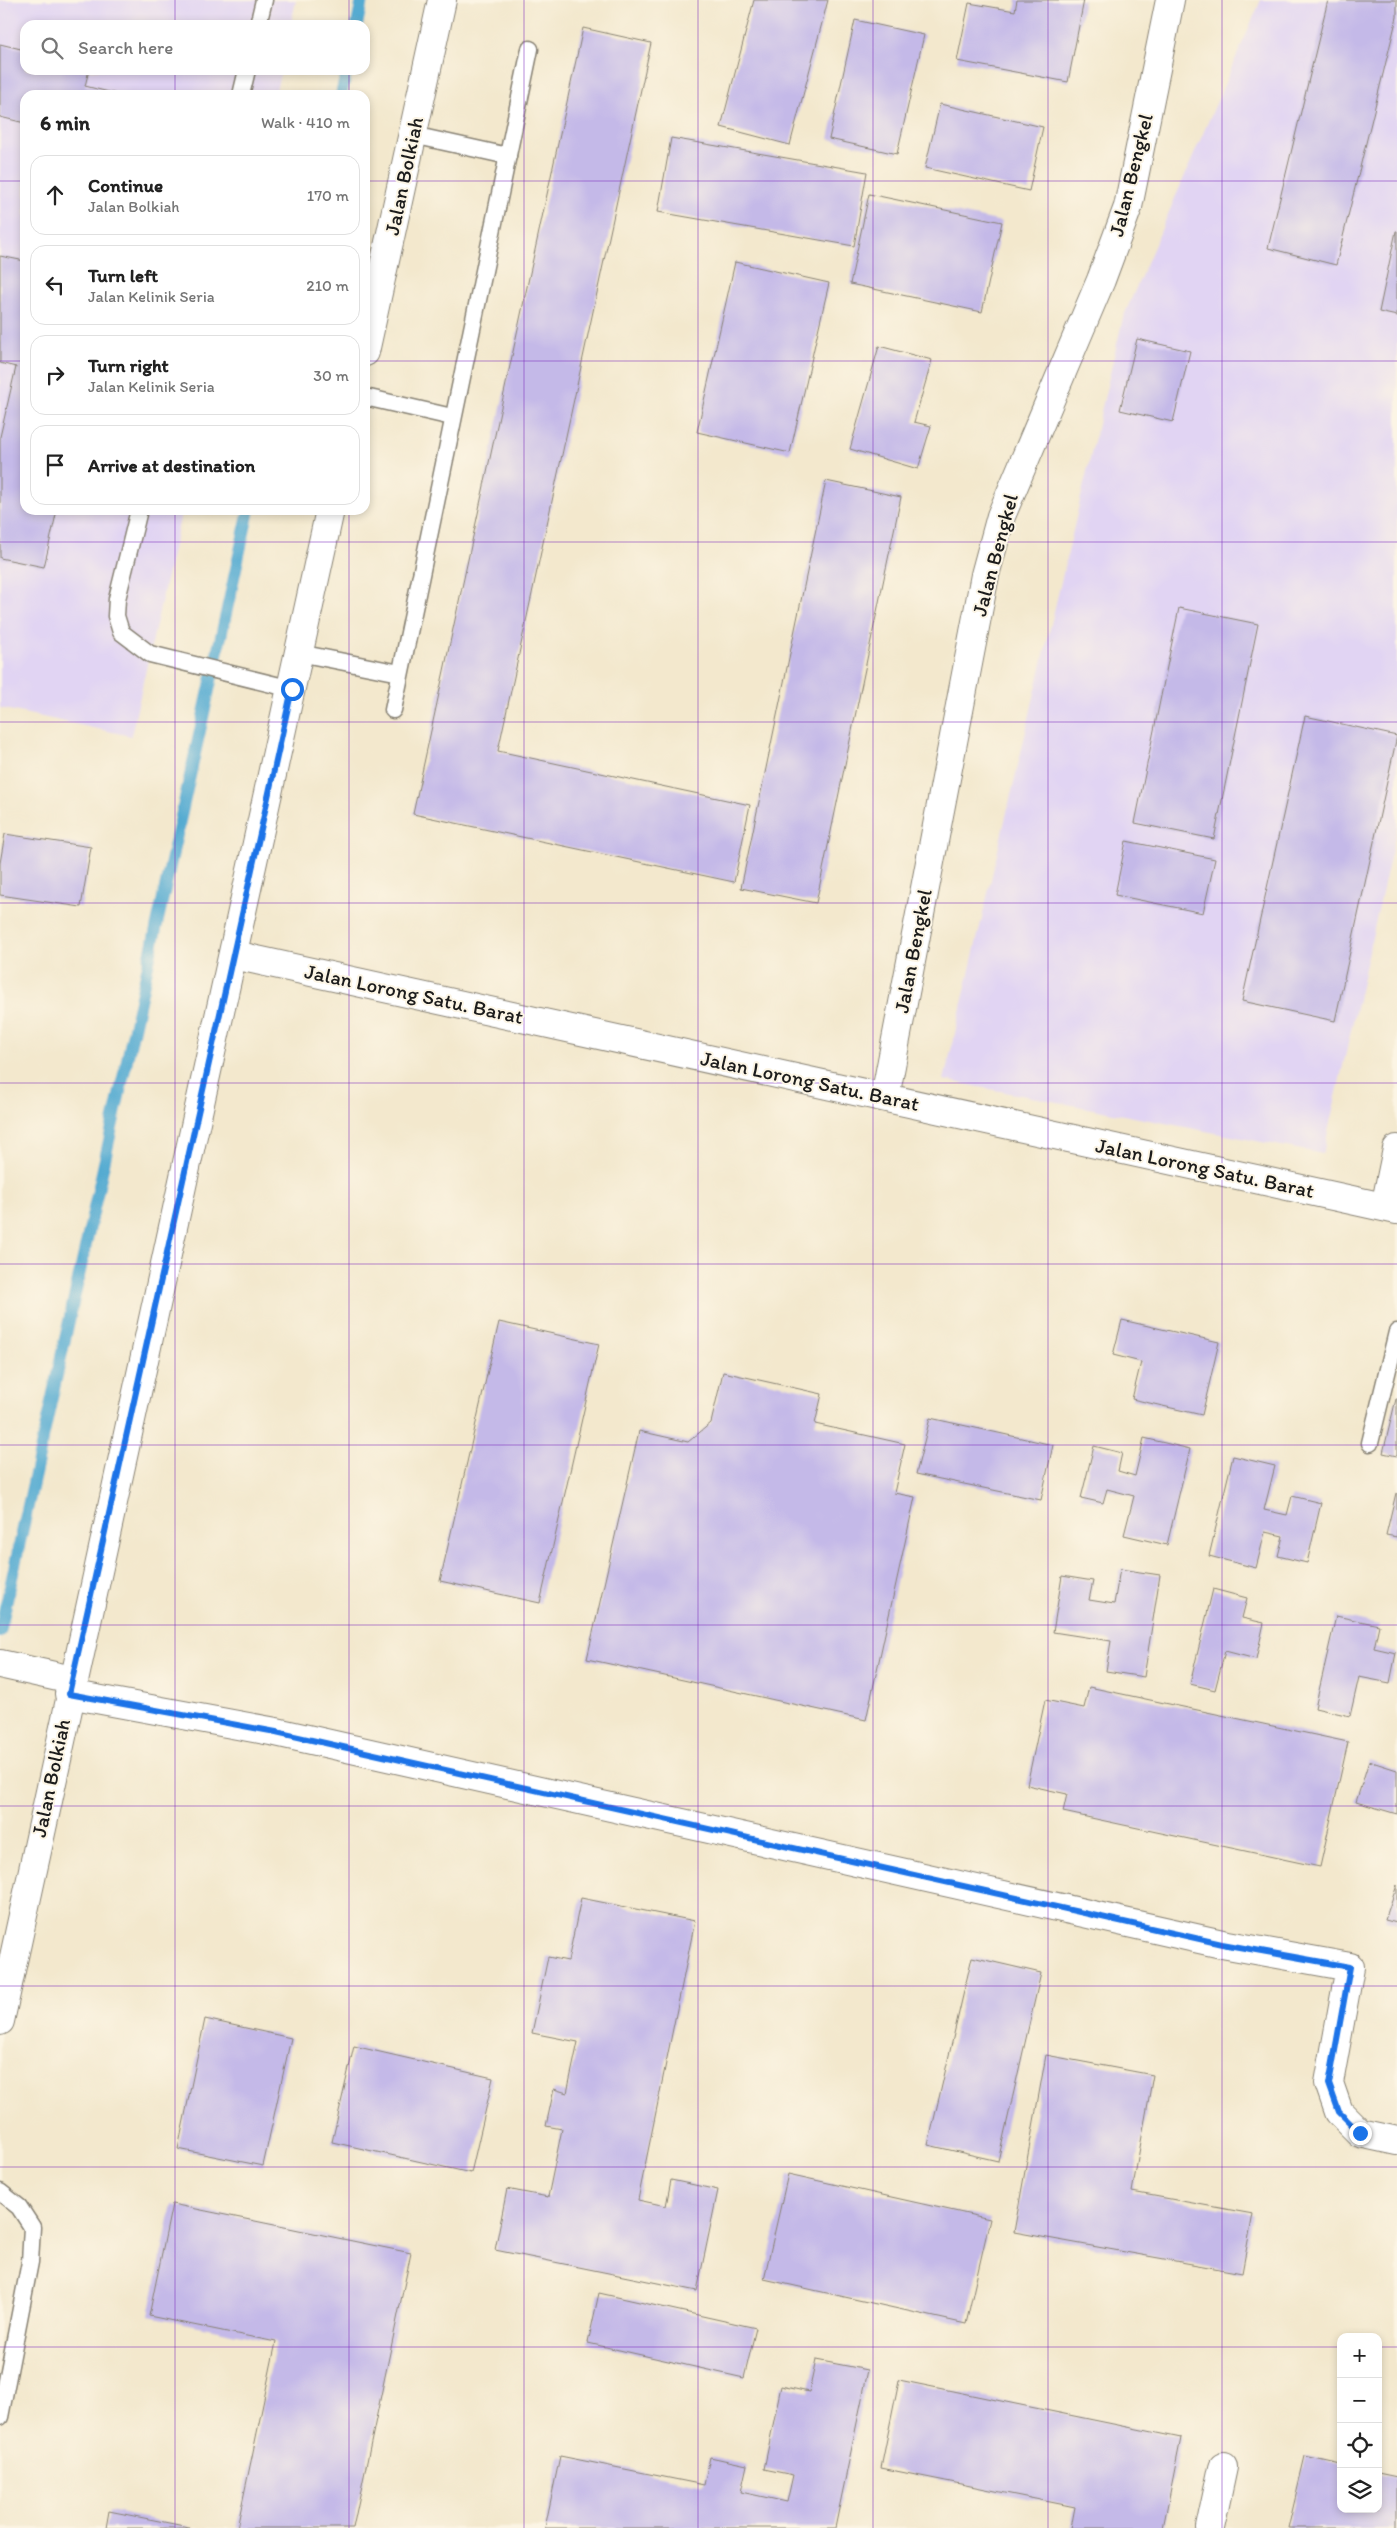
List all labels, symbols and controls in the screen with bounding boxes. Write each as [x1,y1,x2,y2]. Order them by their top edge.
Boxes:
search box [20,20,370,75]
icon: search [38,34,66,62]
text: Search here [78,36,173,59]
text: 6 min [40,110,90,135]
street label: Jalan Bengkel [1103,111,1158,239]
text: Walk · 410 m [261,113,350,132]
street label: Jalan Bolkiah [379,114,428,237]
text: Continue [88,174,163,197]
icon: ahead [41,181,69,209]
text: 170 m [307,186,349,205]
text: Jalan Bolkiah [88,197,180,216]
text: Turn left [88,264,158,287]
icon: left [41,271,69,299]
text: 210 m [306,276,349,295]
text: Jalan Kelinik Seria [88,287,215,306]
text: Turn right [88,354,169,377]
icon: right [41,361,69,389]
text: 30 m [313,366,349,385]
text: Jalan Kelinik Seria [88,377,215,396]
icon: arrive [41,451,69,479]
text: Arrive at destination [88,454,255,477]
street label: Jalan Bengkel [966,491,1023,619]
route start [281,678,304,701]
street label: Jalan Bengkel [888,887,937,1015]
street label: Jalan Lorong Satu. Barat [302,958,526,1029]
street label: Jalan Lorong Satu. Barat [698,1045,922,1116]
street label: Jalan Lorong Satu. Barat [1093,1132,1317,1203]
street label: Jalan Bolkiah [26,1716,75,1839]
route end [1349,2122,1372,2145]
map controls [1337,2333,1382,2513]
button: + [1337,2333,1382,2378]
button: − [1337,2378,1382,2423]
button: locate [1337,2423,1382,2468]
button: layers [1337,2468,1382,2513]

